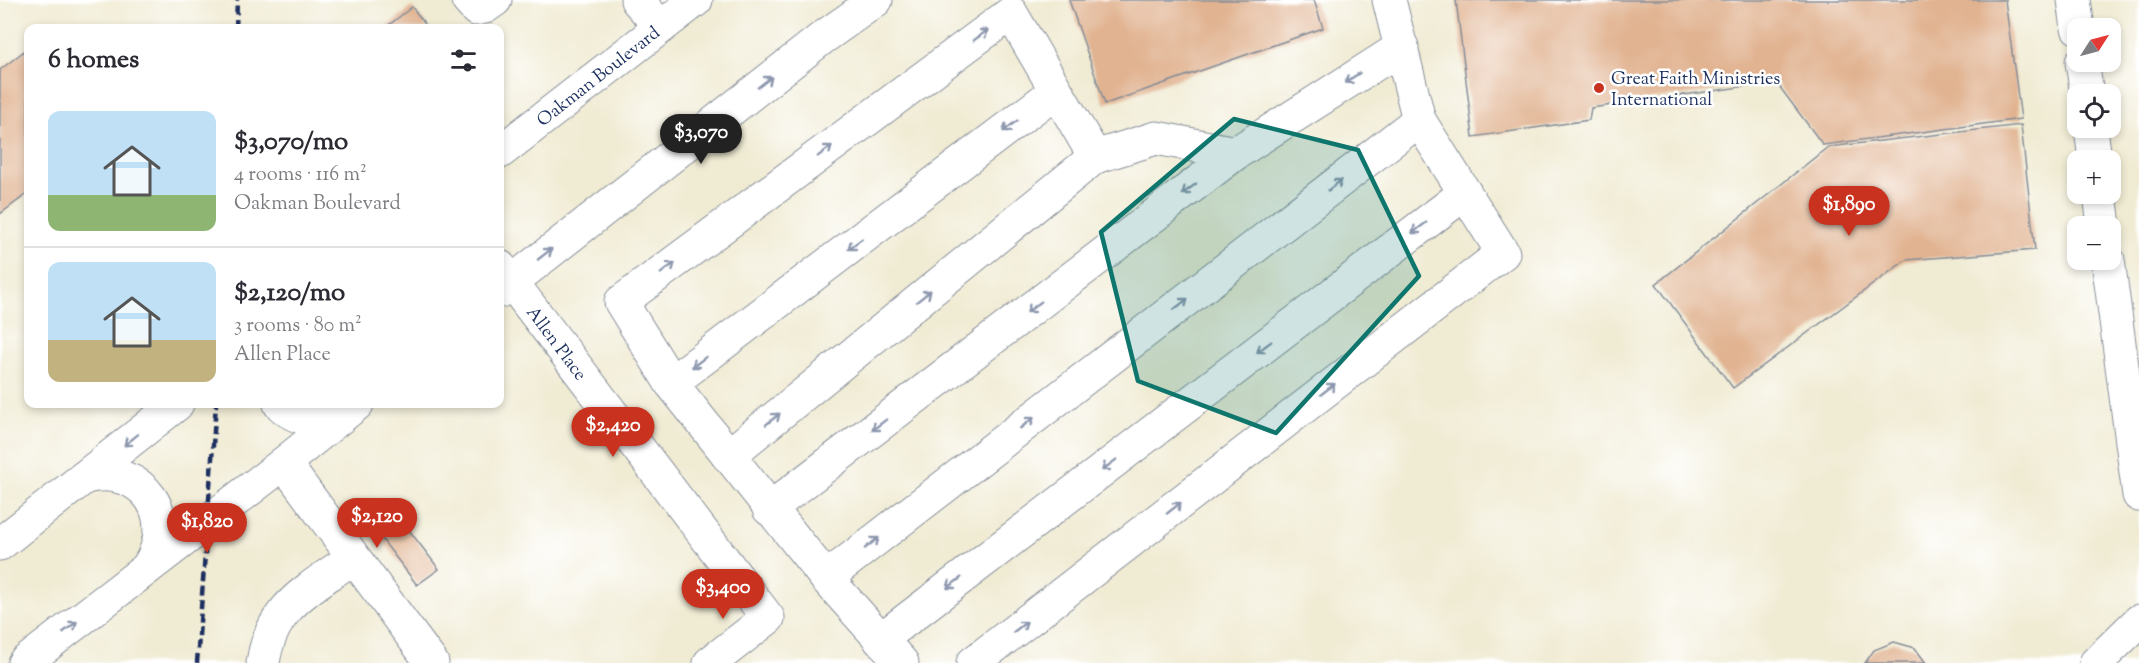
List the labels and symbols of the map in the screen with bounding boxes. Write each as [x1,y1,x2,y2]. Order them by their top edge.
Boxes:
north arrow [2067,18,2121,72]
street label: Oakman Boulevard [532,21,666,134]
one-way arrow [973,29,989,42]
place label: Great Faith Ministries International [1611,67,1780,114]
one-way arrow [1344,72,1361,85]
one-way arrow [757,76,773,89]
marker: Great Faith Ministries International [1592,81,1606,95]
pin: $3,070 [652,114,750,165]
one-way arrow [1002,120,1018,132]
one-way arrow [816,145,832,158]
one-way arrow [1327,178,1343,191]
one-way arrow [1182,182,1198,195]
pin: $1,890 [1800,186,1898,237]
one-way arrow [1411,222,1427,235]
one-way arrow [847,238,863,250]
one-way arrow [537,248,553,261]
one-way arrow [660,261,676,274]
one-way arrow [916,289,931,303]
one-way arrow [1173,298,1189,311]
one-way arrow [1027,301,1043,313]
street label: Allen Place [519,302,592,387]
one-way arrow [1256,340,1272,353]
one-way arrow [692,356,708,368]
one-way arrow [1320,382,1336,395]
pin: $2,420 [564,407,662,458]
one-way arrow [765,413,781,426]
one-way arrow [1018,417,1034,430]
one-way arrow [872,419,888,432]
one-way arrow [123,434,139,447]
one-way arrow [1101,459,1117,471]
pin: $2,120 [328,498,426,549]
one-way arrow [1166,501,1182,514]
pin: $1,820 [158,503,256,554]
one-way arrow [864,536,880,549]
pin: $3,400 [674,569,772,620]
one-way arrow [946,577,962,590]
one-way arrow [62,621,78,634]
one-way arrow [1011,621,1027,634]

